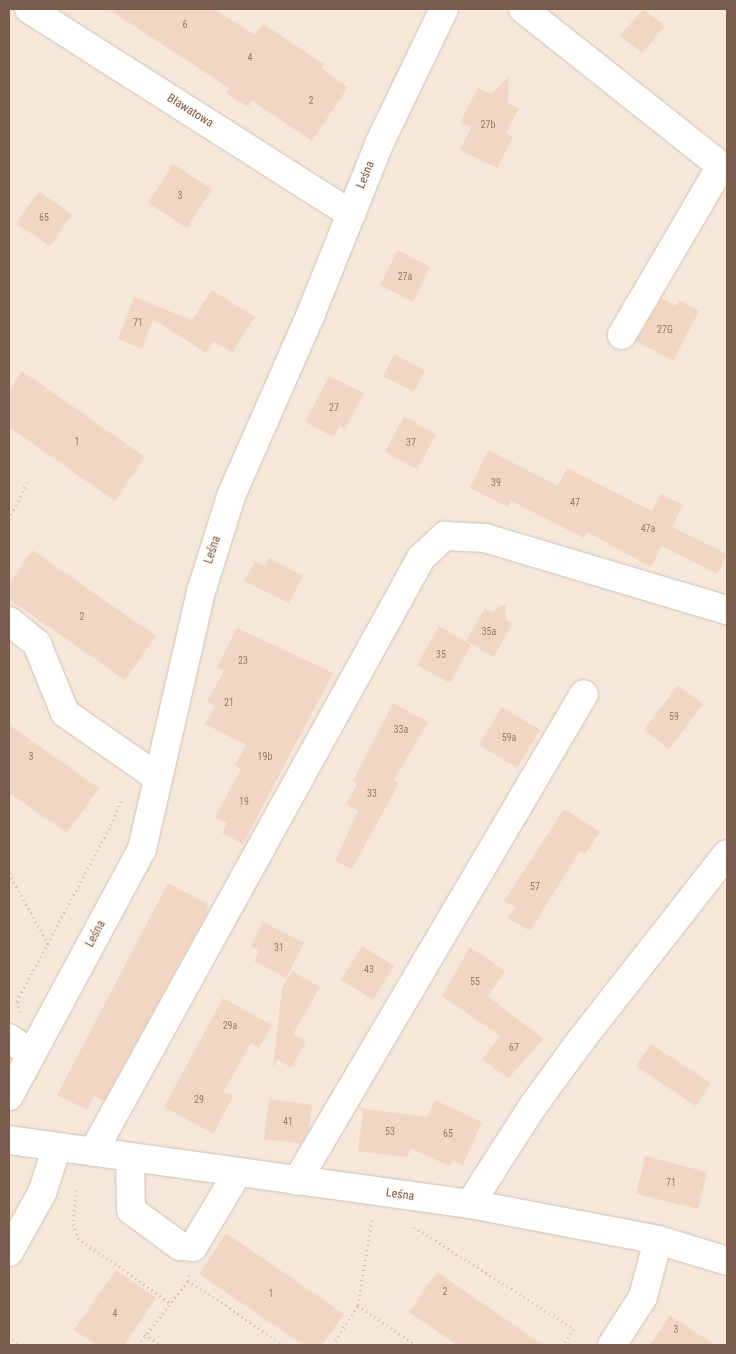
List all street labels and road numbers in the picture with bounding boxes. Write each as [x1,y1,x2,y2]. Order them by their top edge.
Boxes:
street label: Bławatowa [164,91,216,131]
street label: Leśna [354,159,378,191]
street label: Leśna [202,534,224,566]
street label: Leśna [83,918,109,950]
street label: Leśna [385,1186,415,1204]

